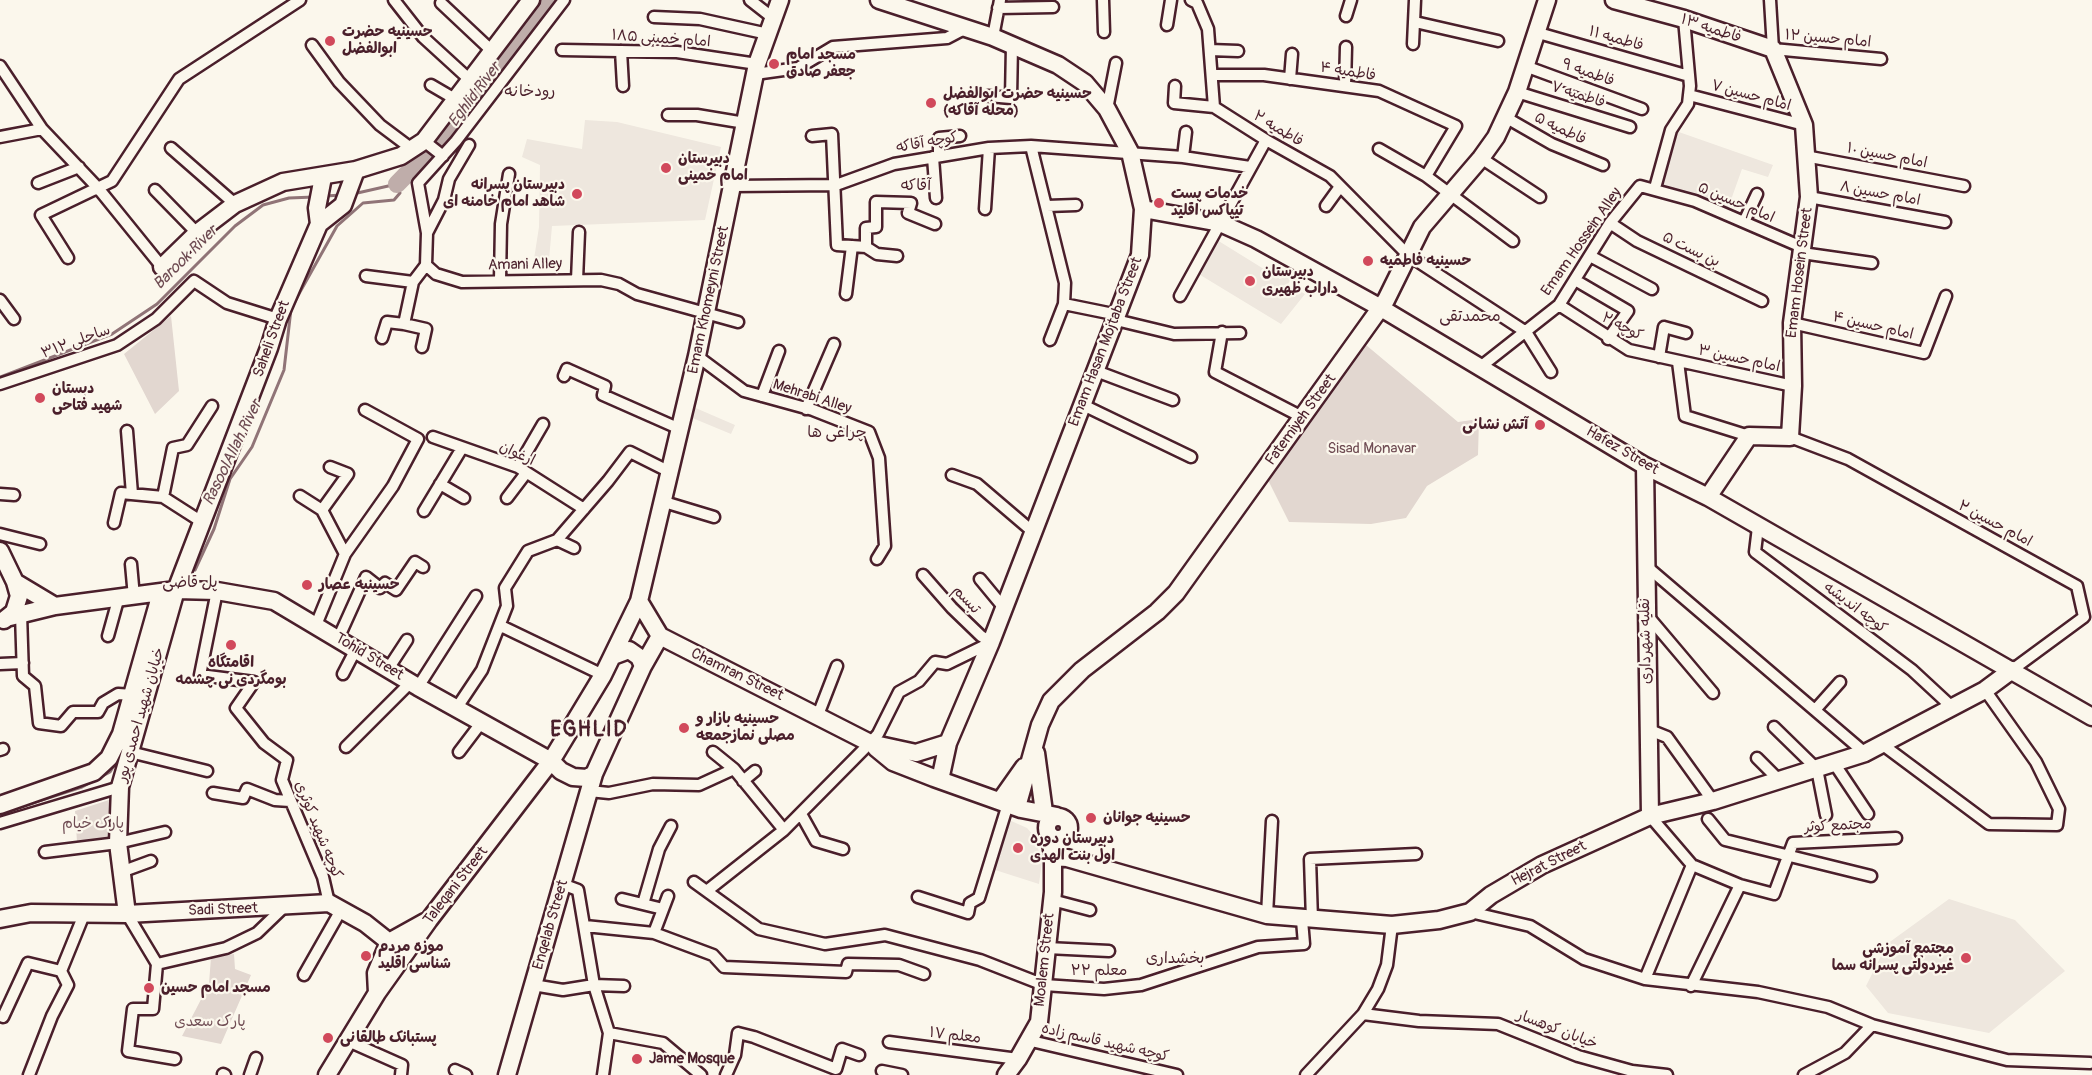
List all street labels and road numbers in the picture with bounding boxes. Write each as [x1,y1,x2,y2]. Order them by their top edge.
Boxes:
street label: فاطمیه ۱۳ [1678,11,1744,47]
street label: فاطمیه ۱۱ [1587,23,1645,55]
street label: امام حسین ۱۲ [1784,26,1872,52]
street label: امام خمینی ۱۸۵ [611,27,711,51]
street label: فاطمیه ۹ [1559,55,1617,91]
street label: فاطمیه ۴ [1319,59,1377,85]
street label: امام حسین ۷ [1709,77,1793,115]
street label: فاطمیه ۷ [1549,78,1607,112]
street label: فاطمیه ۲ [1250,107,1306,151]
street label: فاطمیه ۵ [1531,109,1589,149]
street label: کوچه آقاکه [895,129,959,157]
street label: امام حسین ۱۰ [1845,139,1929,173]
street label: امام حسین ۸ [1838,178,1922,210]
street label: امام حسین ۵ [1695,179,1777,227]
street label: Emam Hossein Alley [1538,184,1626,300]
street label: Emam Hosein Street [1783,207,1817,339]
street label: Emam Khomeyni Street [685,224,733,376]
street label: بن بست ۵ [1659,228,1723,272]
street label: Amani Alley [488,255,562,275]
street label: Emam Hasan Mojtaba Street [1065,255,1147,429]
street label: Saheli Street [250,298,294,380]
street label: امام حسین ۴ [1831,308,1915,344]
street label: کوچه ۲ [1598,309,1646,345]
street label: ساحلی ۳۱۲ [39,321,113,363]
street label: امام حسین ۳ [1696,342,1782,376]
street label: Fatemiyeh Street [1262,371,1340,469]
street label: Mehrabi Alley [770,376,854,418]
street label: Hafez Street [1583,423,1661,479]
street label: ارغوان [496,438,538,470]
street label: امام حسین ۲ [1955,497,2035,551]
street label: کوچه اندیشه [1820,578,1890,638]
street label: تبسم [948,582,984,618]
street label: نقلیه شهرداری [1636,598,1656,684]
street label: Tohid Street [331,629,407,685]
street label: Chamran Street [688,645,786,705]
street label: خیابان شهید احمدی پور [113,646,169,784]
street label: کوچه شهید کوثری [290,779,346,881]
street label: مجتمع کوثر [1804,815,1872,837]
street label: Hejrat Street [1509,837,1589,891]
street label: Taleqani Street [420,843,492,929]
street label: Enqelab Street [530,878,572,972]
street label: Sadi Street [188,900,258,920]
street label: Moalem Street [1031,912,1059,1008]
street label: معلم ۲۲ [1071,962,1127,980]
street label: خیابان کوهسار [1514,1006,1600,1054]
street label: کوچه شهید قاسم زاده [1039,1020,1171,1066]
street label: معلم ۱۷ [928,1024,982,1048]

